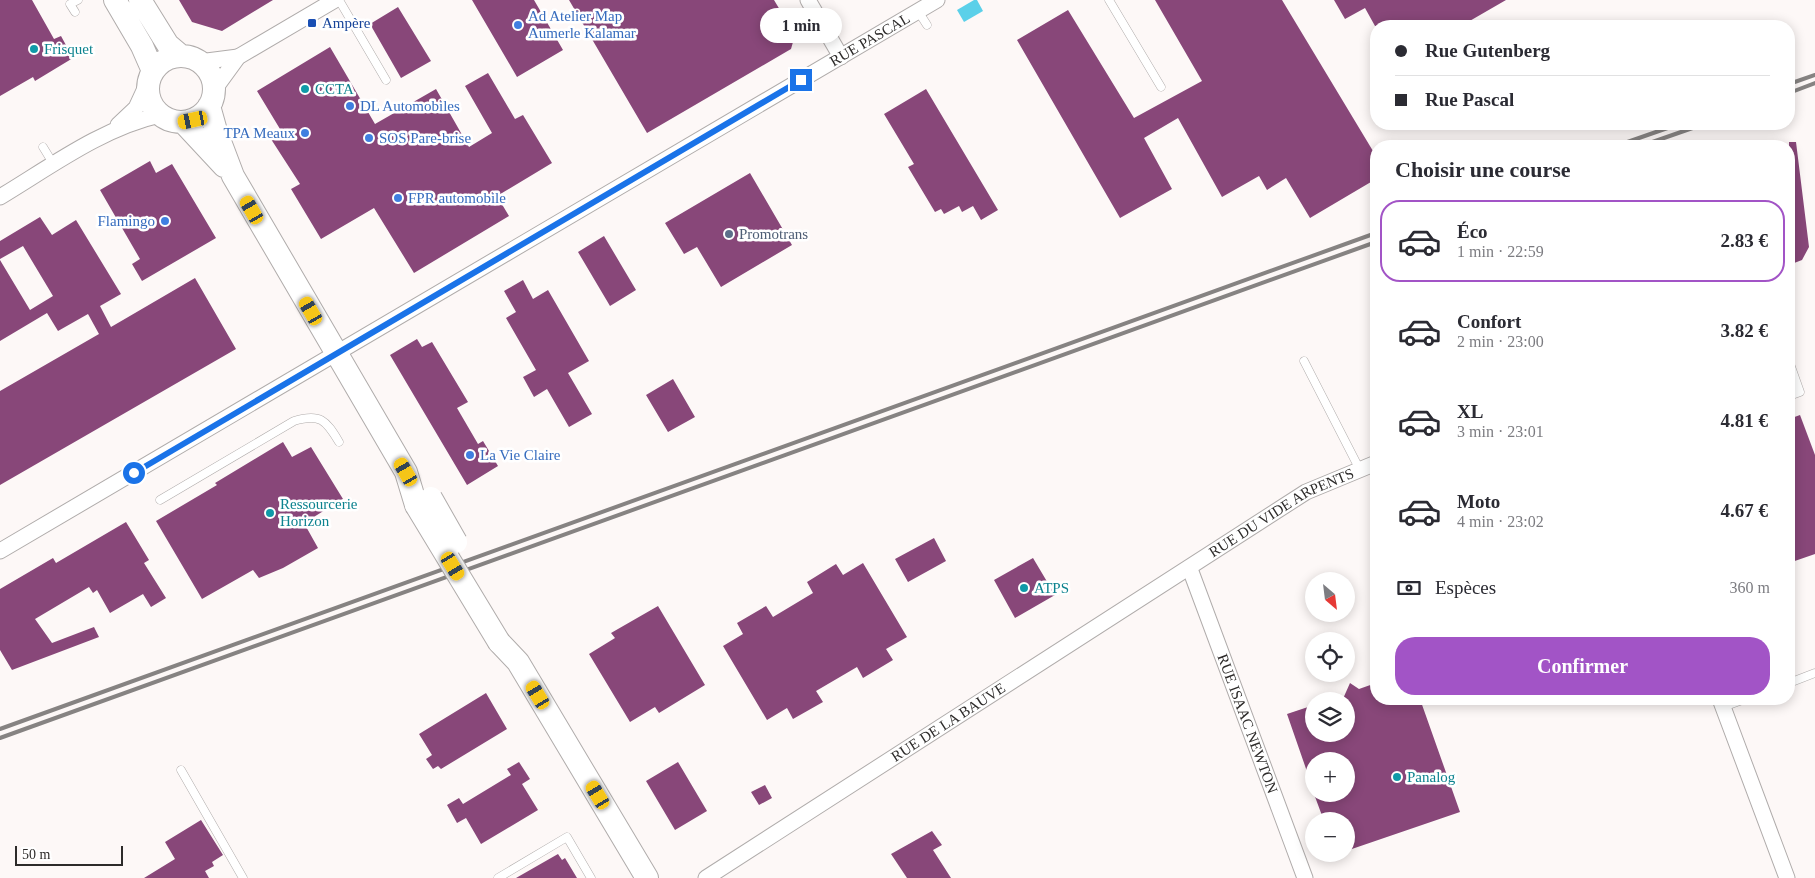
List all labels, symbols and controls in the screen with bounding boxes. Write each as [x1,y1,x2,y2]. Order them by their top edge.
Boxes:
place label: Ad Atelier Map Aumerle Kalamar [528,8,636,41]
callout: 1 min [760,8,842,42]
street label: RUE PASCAL [827,10,913,69]
place label: Ampère [322,15,371,31]
marker: Ampère [306,17,318,29]
text: 1 min [782,17,820,34]
marker: Ad Atelier Map Aumerle Kalamar [512,19,524,31]
text: Rue Gutenberg [1425,40,1550,61]
place label: Frisquet [44,41,94,57]
marker: Frisquet [28,43,40,55]
route end [790,69,812,91]
place label: CCTA [315,81,354,97]
marker: CCTA [299,83,311,95]
text: Rue Pascal [1425,89,1514,110]
place label: DL Automobiles [360,98,460,114]
marker: DL Automobiles [344,100,356,112]
car [176,110,209,130]
place label: TPA Meaux [223,125,295,141]
marker: TPA Meaux [299,127,311,139]
place label: SOS Pare-brise [379,130,471,146]
marker: SOS Pare-brise [363,132,375,144]
text: Choisir une course [1395,157,1571,182]
place label: FPR automobile [408,190,506,206]
marker: FPR automobile [392,192,404,204]
car [238,193,265,227]
place label: Flamingo [97,213,155,229]
marker: Flamingo [159,215,171,227]
icon: car [1397,219,1442,264]
text: Éco [1457,221,1488,242]
place label: Promotrans [739,226,808,242]
marker: Promotrans [723,228,735,240]
text: 2.83 € [1721,230,1768,251]
text: 1 min · 22:59 [1457,243,1544,260]
car [297,294,324,328]
icon: car [1397,309,1442,354]
text: Confort [1457,311,1521,332]
text: 3.82 € [1721,320,1768,341]
text: 2 min · 23:00 [1457,333,1544,350]
icon: car [1397,399,1442,444]
text: XL [1457,401,1483,422]
text: 4.81 € [1721,410,1768,431]
text: 3 min · 23:01 [1457,423,1544,440]
place label: La Vie Claire [480,447,561,463]
marker: La Vie Claire [464,449,476,461]
car [392,455,419,489]
route start [123,462,145,484]
street label: RUE DU VIDE ARPENTS [1206,465,1356,560]
icon: car [1397,489,1442,534]
text: Moto [1457,491,1500,512]
place label: Ressourcerie Horizon [280,496,358,529]
text: 4.67 € [1721,500,1768,521]
marker: Ressourcerie Horizon [264,507,276,519]
text: 4 min · 23:02 [1457,513,1544,530]
car [438,549,467,583]
north arrow [1305,572,1355,622]
map controls [1305,572,1355,862]
icon: cash [1395,574,1423,602]
text: Espèces [1435,577,1496,598]
text: 360 m [1730,579,1770,596]
place label: ATPS [1034,580,1069,596]
marker: ATPS [1018,582,1030,594]
button: locate [1305,632,1355,682]
button: Confirmer [1395,637,1770,695]
street label: RUE ISAAC NEWTON [1214,652,1281,796]
car [523,678,552,712]
street label: RUE DE LA BAUVE [888,680,1008,765]
button: layers [1305,692,1355,742]
button: + [1305,752,1355,802]
place label: Panalog [1407,769,1456,785]
marker: Panalog [1391,771,1403,783]
car [583,778,612,812]
button: − [1305,812,1355,862]
scale bar [15,843,122,866]
text: 50 m [22,847,50,862]

